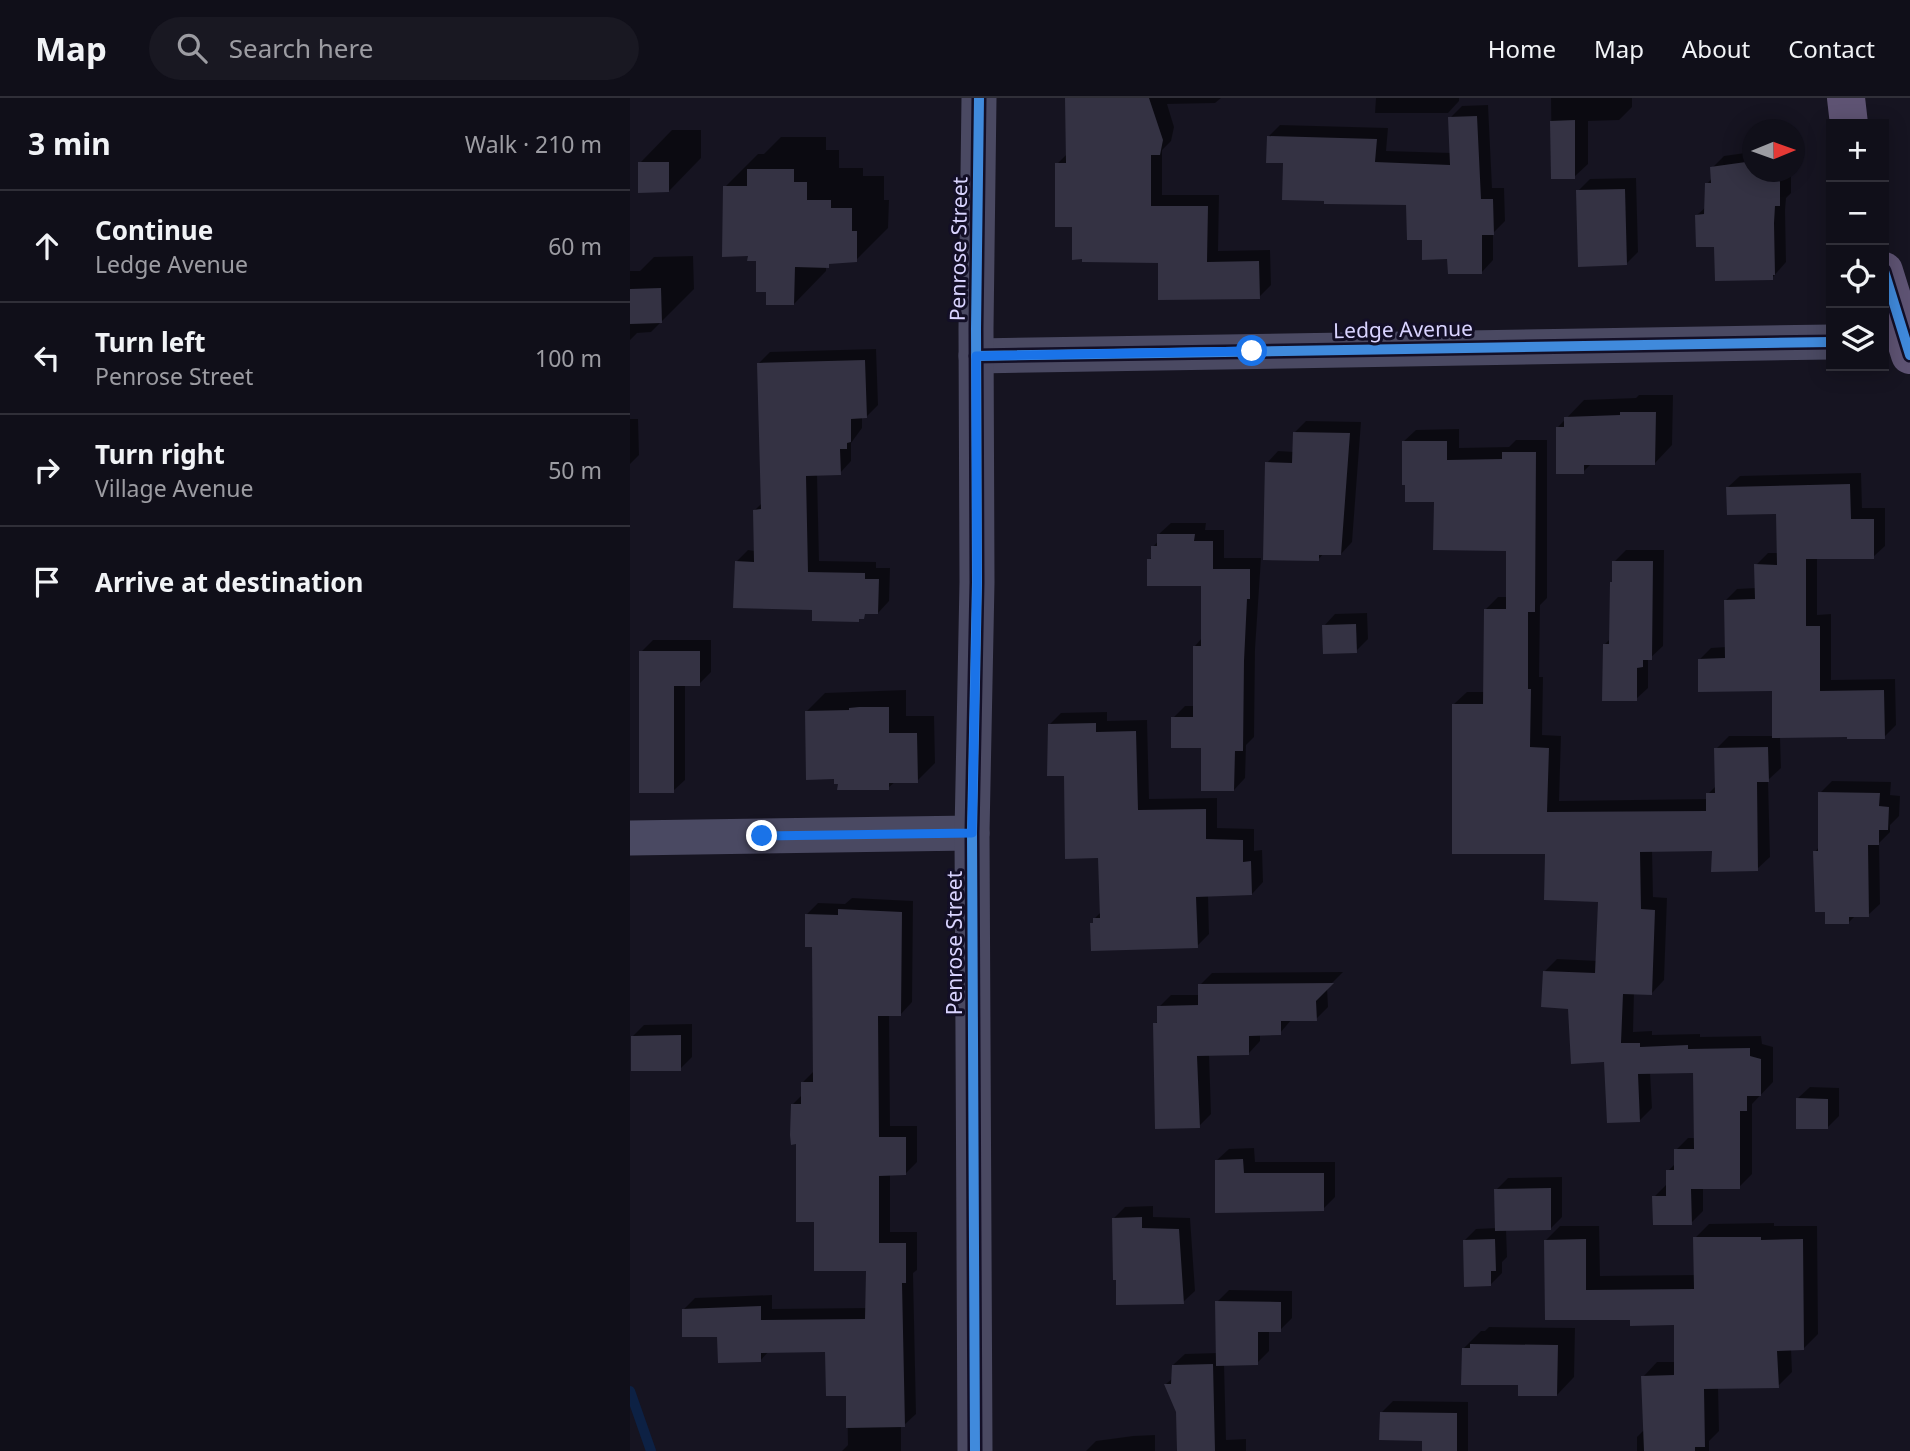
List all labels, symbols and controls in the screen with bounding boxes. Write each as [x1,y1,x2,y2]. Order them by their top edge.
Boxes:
search box [149,17,639,80]
text: Map [35,26,107,71]
icon: search [173,29,211,67]
text: Search here [229,30,373,66]
text: Home [1488,32,1556,65]
text: Map [1594,32,1644,65]
text: About [1682,32,1750,65]
text: Contact [1788,32,1875,65]
north arrow [1742,119,1805,182]
map controls [1826,119,1889,371]
button: + [1826,119,1889,182]
text: 3 min [28,123,111,164]
text: Walk · 210 m [465,128,602,160]
street label: Penrose Street [943,176,973,321]
button: − [1826,182,1889,245]
text: Continue [95,212,213,248]
icon: ahead [28,227,66,265]
text: 60 m [548,230,602,262]
button: locate [1826,245,1889,308]
text: Ledge Avenue [95,248,248,280]
button: layers [1826,308,1889,371]
street label: Ledge Avenue [1333,314,1473,344]
text: Turn left [95,324,206,360]
route start [1236,335,1267,366]
icon: left [28,339,66,377]
text: 100 m [535,342,602,374]
text: Penrose Street [95,360,253,392]
text: Turn right [95,436,225,472]
icon: right [28,451,66,489]
text: 50 m [548,454,602,486]
text: Village Avenue [95,472,253,504]
icon: arrive [28,563,66,601]
text: Arrive at destination [95,564,364,600]
route end [746,820,777,851]
street label: Penrose Street [940,870,968,1015]

